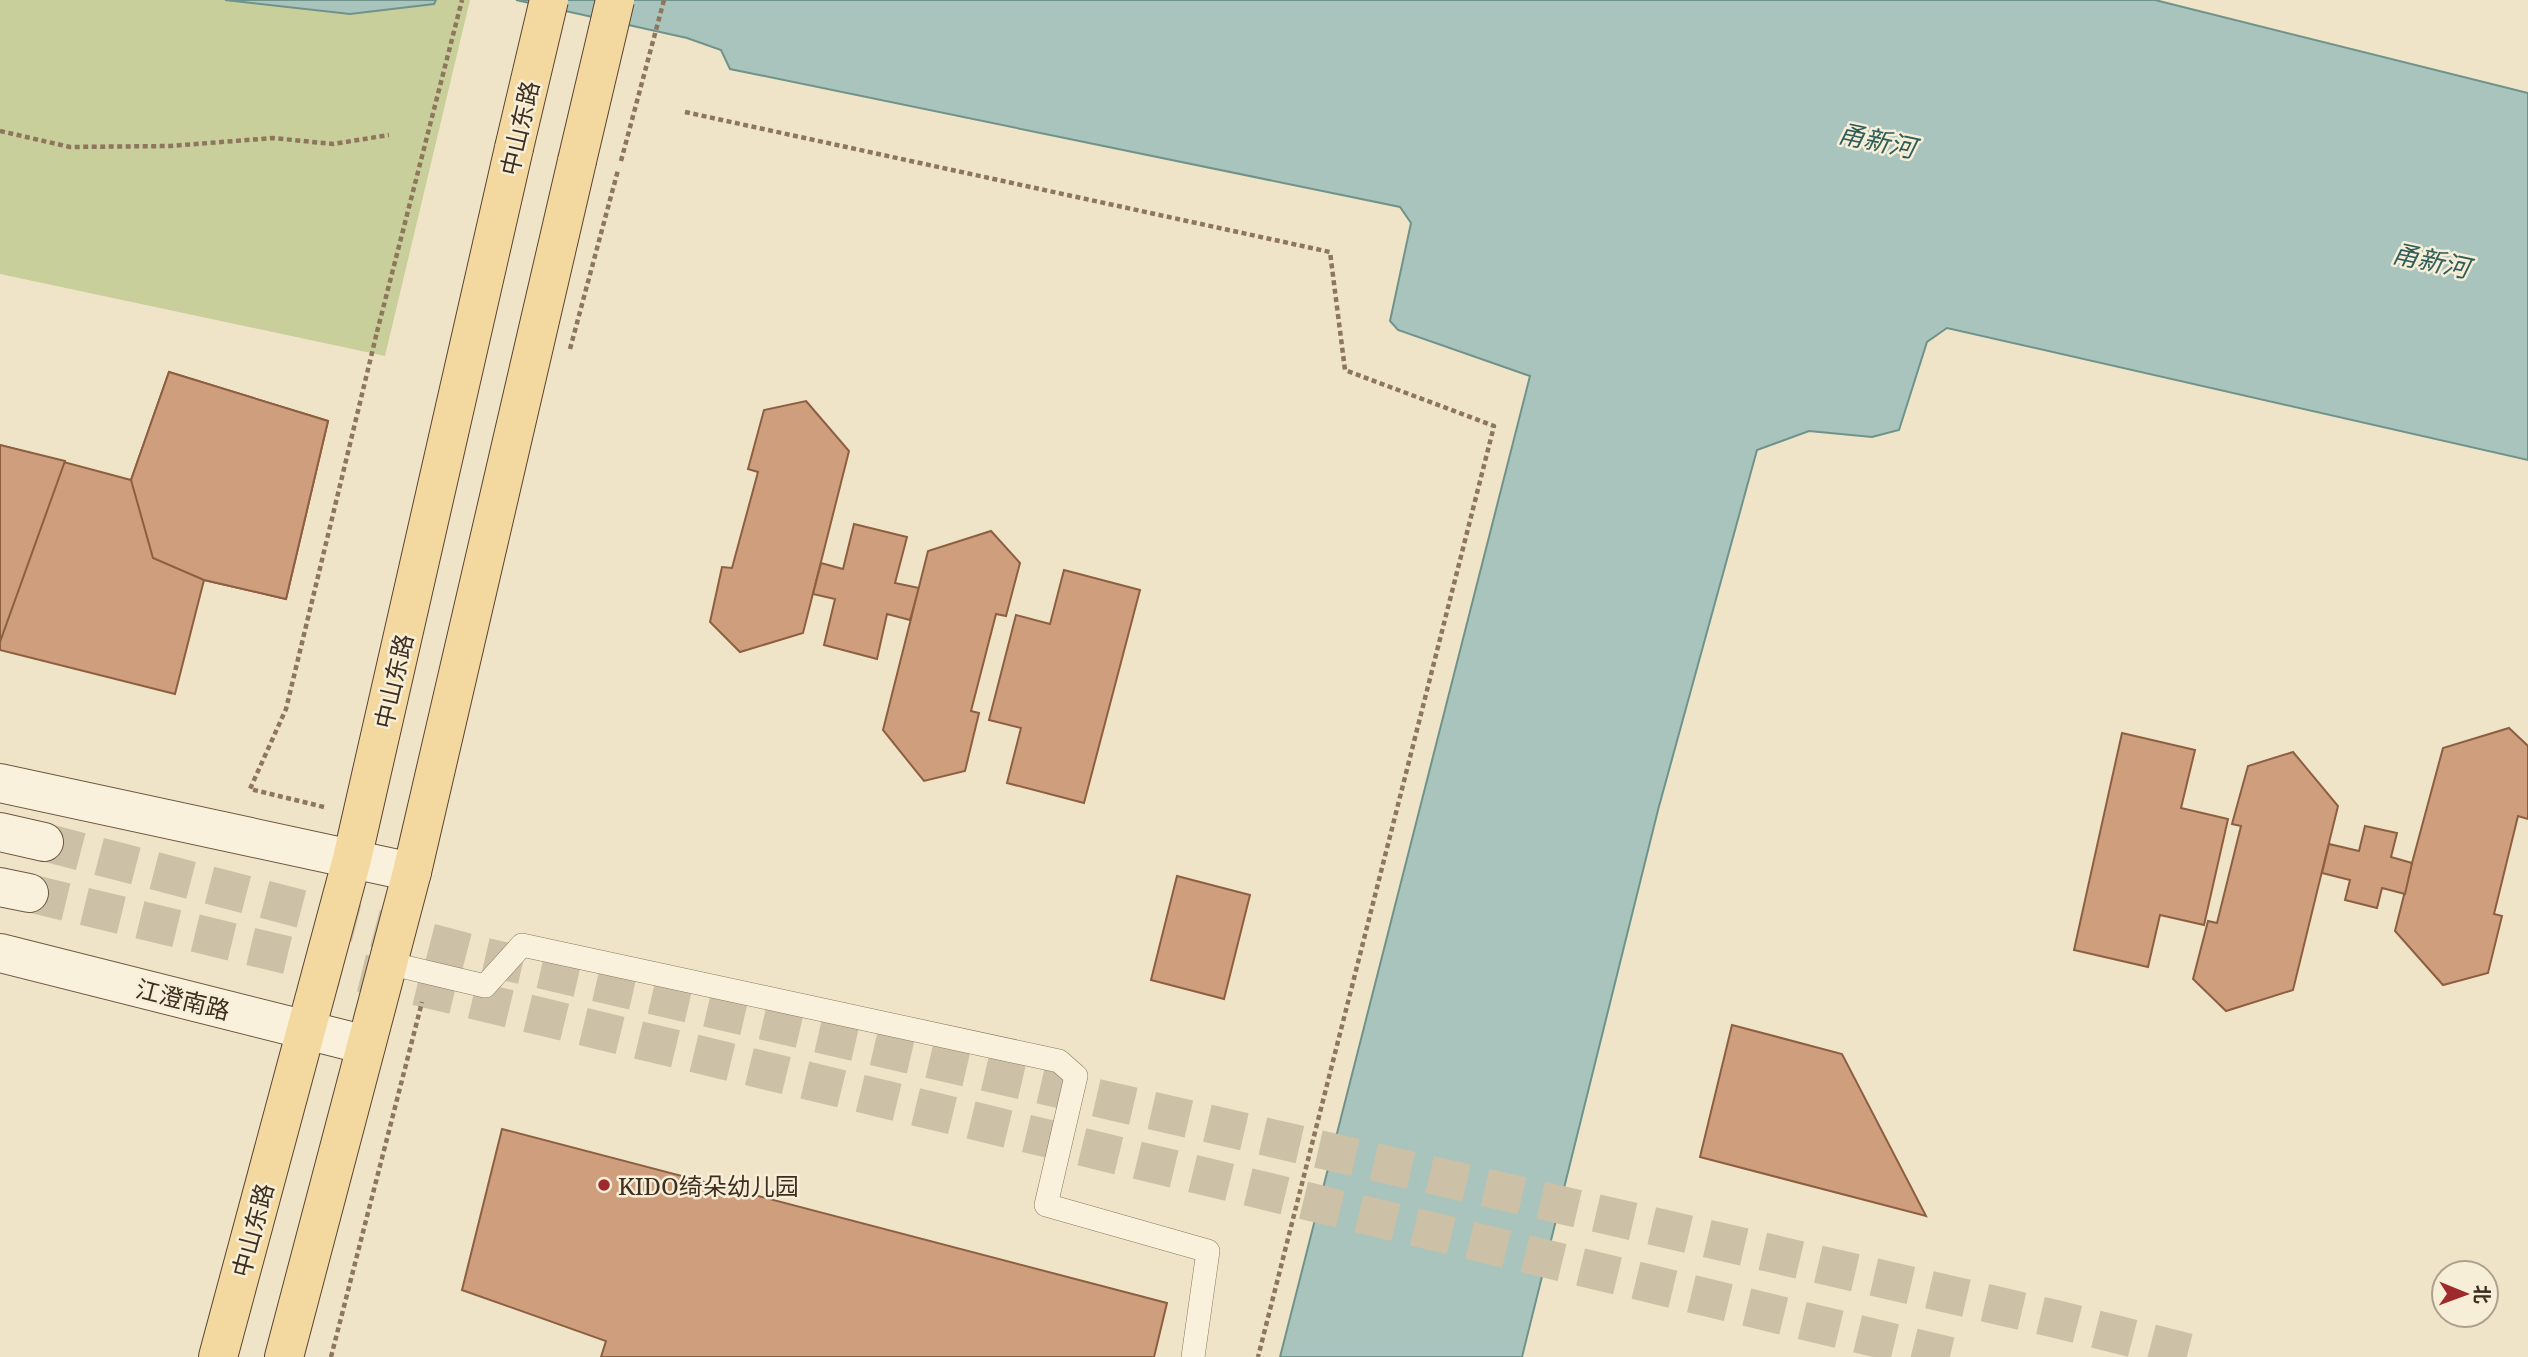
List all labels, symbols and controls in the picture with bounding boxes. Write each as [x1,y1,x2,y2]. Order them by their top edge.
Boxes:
street label: 中山东路 [492,78,546,178]
water label: 甬新河 [1835,114,1924,167]
water label: 甬新河 [2389,234,2478,287]
street label: 中山东路 [366,631,420,731]
street label: 江澄南路 [132,971,234,1027]
place label: KIDO绮朵幼儿园 [618,1169,799,1202]
marker: KIDO绮朵幼儿园 [596,1177,612,1193]
street label: 中山东路 [224,1179,280,1281]
north arrow [2430,1259,2500,1329]
text: 北 [2469,1285,2495,1304]

